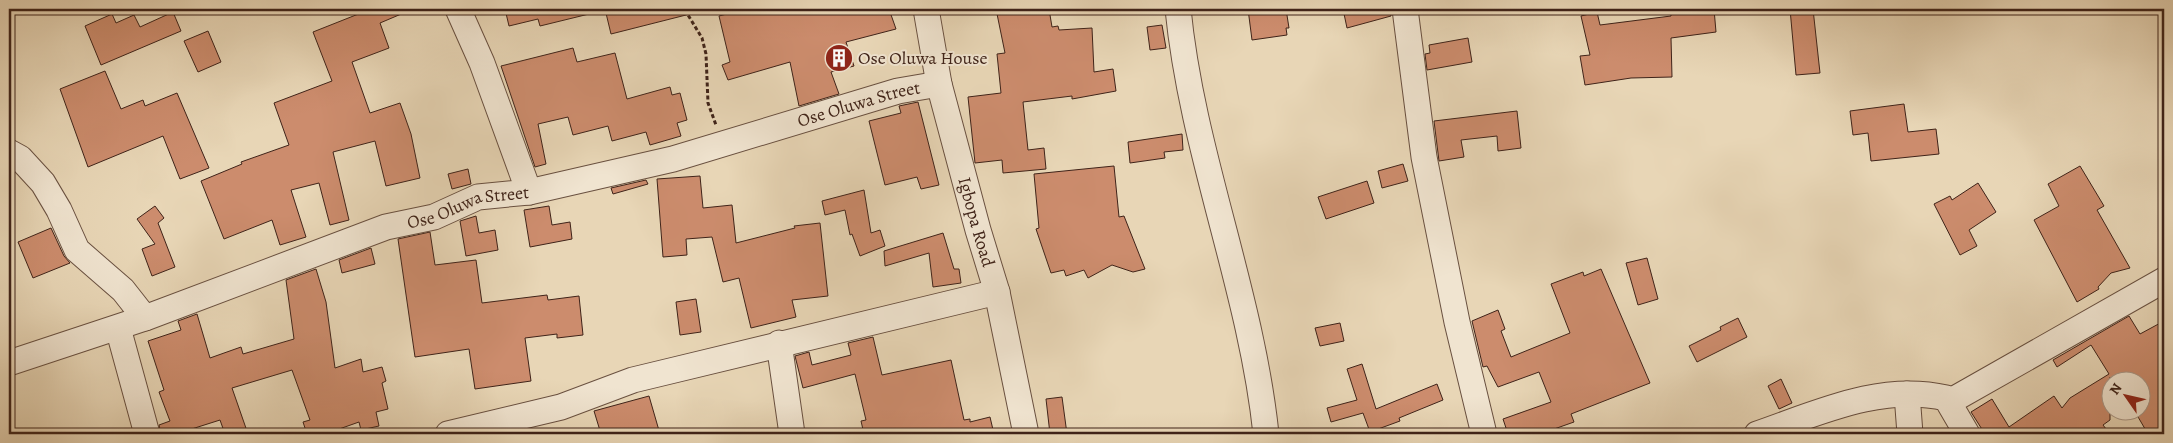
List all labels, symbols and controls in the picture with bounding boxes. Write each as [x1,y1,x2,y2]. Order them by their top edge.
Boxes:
building icon: Ose Oluwa House [824,43,854,73]
place label: Ose Oluwa House [858,46,987,70]
street label: Ose Oluwa Street [794,75,922,133]
street label: Igbopa Road [952,174,1001,270]
street label: Ose Oluwa Street [405,180,530,234]
north arrow [2100,370,2150,420]
text: N [2105,379,2126,399]

